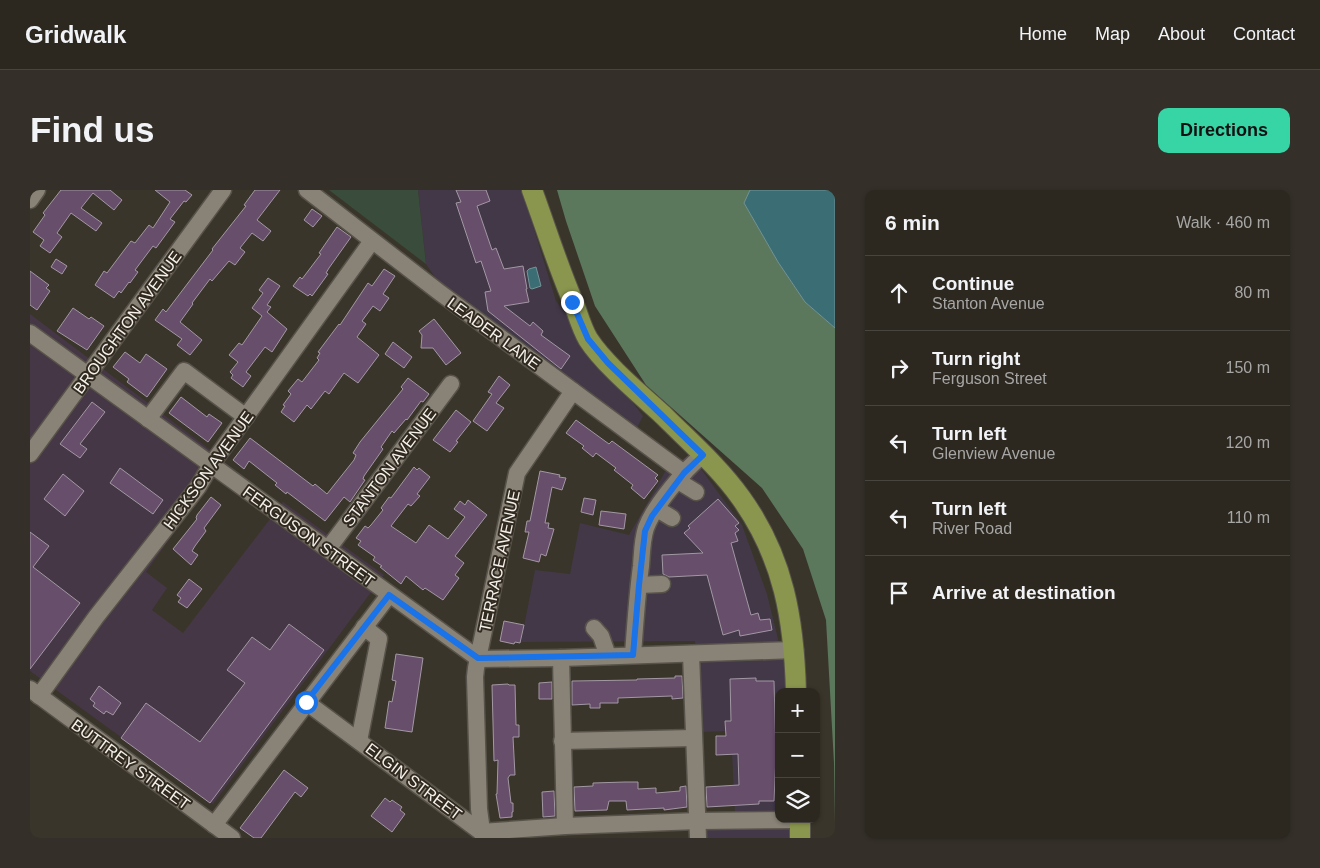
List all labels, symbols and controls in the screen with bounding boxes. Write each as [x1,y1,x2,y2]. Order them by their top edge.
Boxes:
text: Gridwalk [25,21,126,48]
text: Home [1019,24,1067,44]
text: Map [1095,24,1130,44]
text: About [1158,24,1205,44]
text: Contact [1233,24,1295,44]
button: Directions [1158,108,1290,153]
text: Find us [30,110,154,149]
text: 6 min [885,211,940,234]
text: Walk · 460 m [1176,214,1270,231]
street label: BROUGHTON AVENUE [70,248,185,397]
text: Continue [932,273,1014,294]
icon: ahead [885,279,913,307]
text: 80 m [1234,284,1270,301]
route end [561,291,584,314]
street label: LEADER LANE [444,294,543,373]
text: Stanton Avenue [932,295,1045,312]
text: Turn right [932,348,1020,369]
icon: right [885,354,913,382]
text: 150 m [1226,359,1270,376]
text: Ferguson Street [932,370,1047,387]
street label: STANTON AVENUE [340,405,439,530]
street label: HICKSON AVENUE [160,408,257,532]
text: Turn left [932,423,1007,444]
icon: left [885,429,913,457]
text: 120 m [1226,434,1270,451]
text: Glenview Avenue [932,445,1055,462]
street label: FERGUSON STREET [240,483,378,590]
street label: TERRACE AVENUE [476,489,523,634]
text: Turn left [932,498,1007,519]
icon: left [885,504,913,532]
text: 110 m [1227,509,1270,526]
text: River Road [932,520,1012,537]
icon: arrive [885,579,913,607]
text: Arrive at destination [932,582,1116,603]
map controls [775,688,820,823]
button: + [775,688,820,733]
route start [295,691,318,714]
street label: BUTTREY STREET [68,716,193,813]
button: − [775,733,820,778]
street label: ELGIN STREET [362,740,465,823]
button: layers [775,778,820,823]

